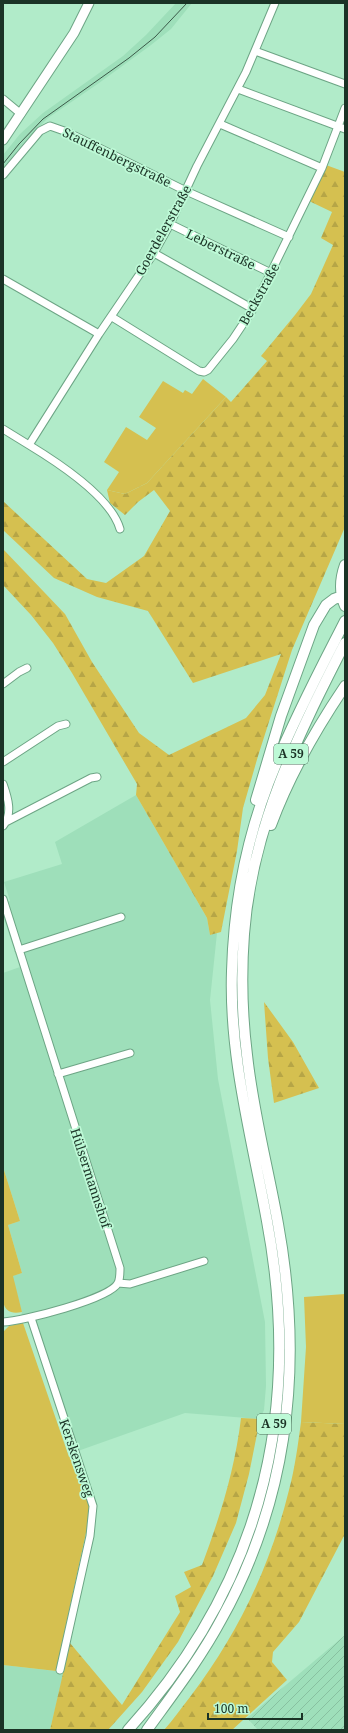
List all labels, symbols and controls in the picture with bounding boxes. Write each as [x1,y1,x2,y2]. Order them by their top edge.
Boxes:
street label: Stauffenbergstraße [60,123,174,191]
street label: Goerdelerstraße [131,181,195,278]
street label: Leberstraße [183,224,259,274]
street label: Beckstraße [235,260,283,328]
road number: A 59 [274,744,308,764]
street label: Hülsermannshof [66,1126,116,1232]
road number: A 59 [257,1414,291,1434]
street label: Kerskensweg [55,1417,99,1499]
scale bar [208,1695,302,1721]
text: 100 m [214,1700,249,1717]

